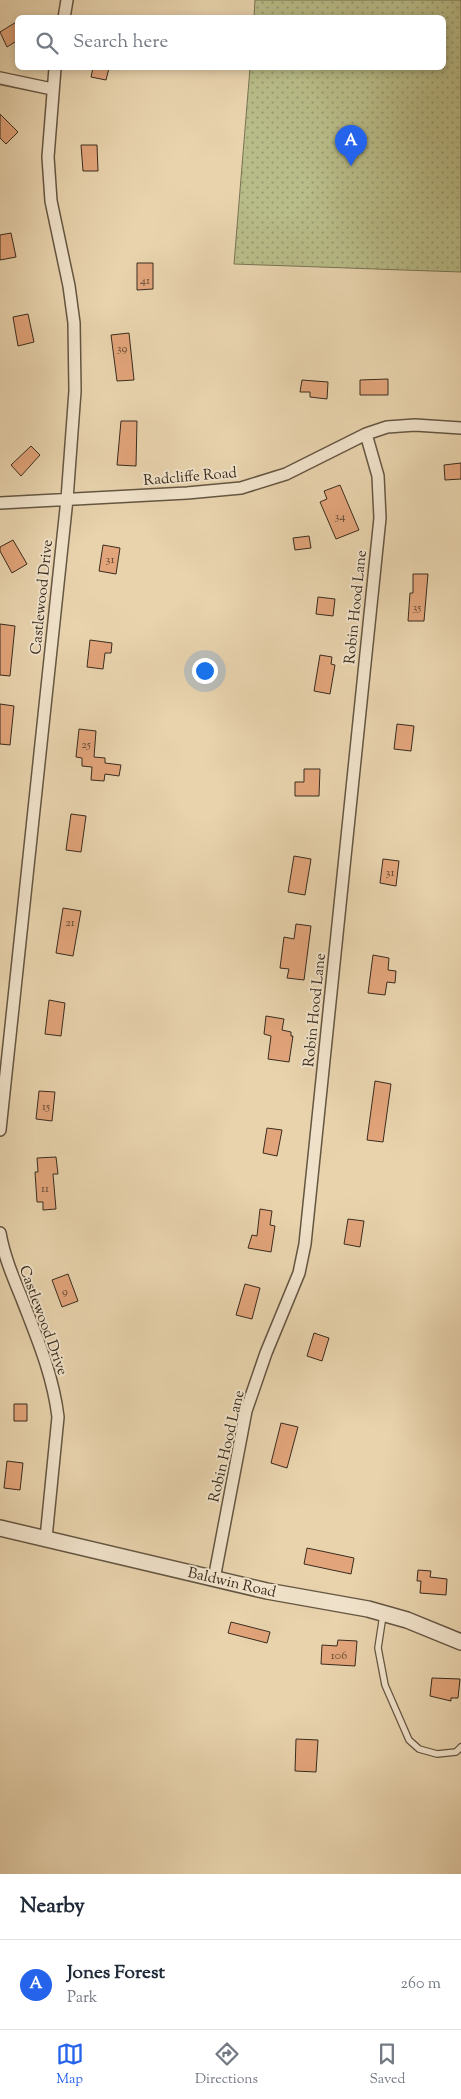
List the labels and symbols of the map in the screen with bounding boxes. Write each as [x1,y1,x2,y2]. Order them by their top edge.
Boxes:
pin: A [335,125,367,166]
house number: 41 [140,272,150,290]
house number: 39 [117,340,127,358]
street label: Radcliffe Road [143,463,238,492]
house number: 34 [335,508,345,526]
street label: Castlewood Drive [26,539,59,656]
street label: Robin Hood Lane [340,549,373,665]
house number: 31 [106,551,114,569]
house number: 35 [413,599,421,617]
your location [192,658,218,684]
house number: 25 [81,736,91,754]
house number: 31 [386,864,394,882]
house number: 21 [65,914,75,932]
street label: Robin Hood Lane [299,952,332,1068]
house number: 15 [42,1098,50,1116]
house number: 11 [41,1180,49,1198]
street label: Castlewood Drive [13,1263,72,1378]
house number: 9 [62,1283,68,1301]
street label: Robin Hood Lane [204,1388,251,1504]
street label: Baldwin Road [185,1563,278,1604]
house number: 106 [331,1647,347,1665]

